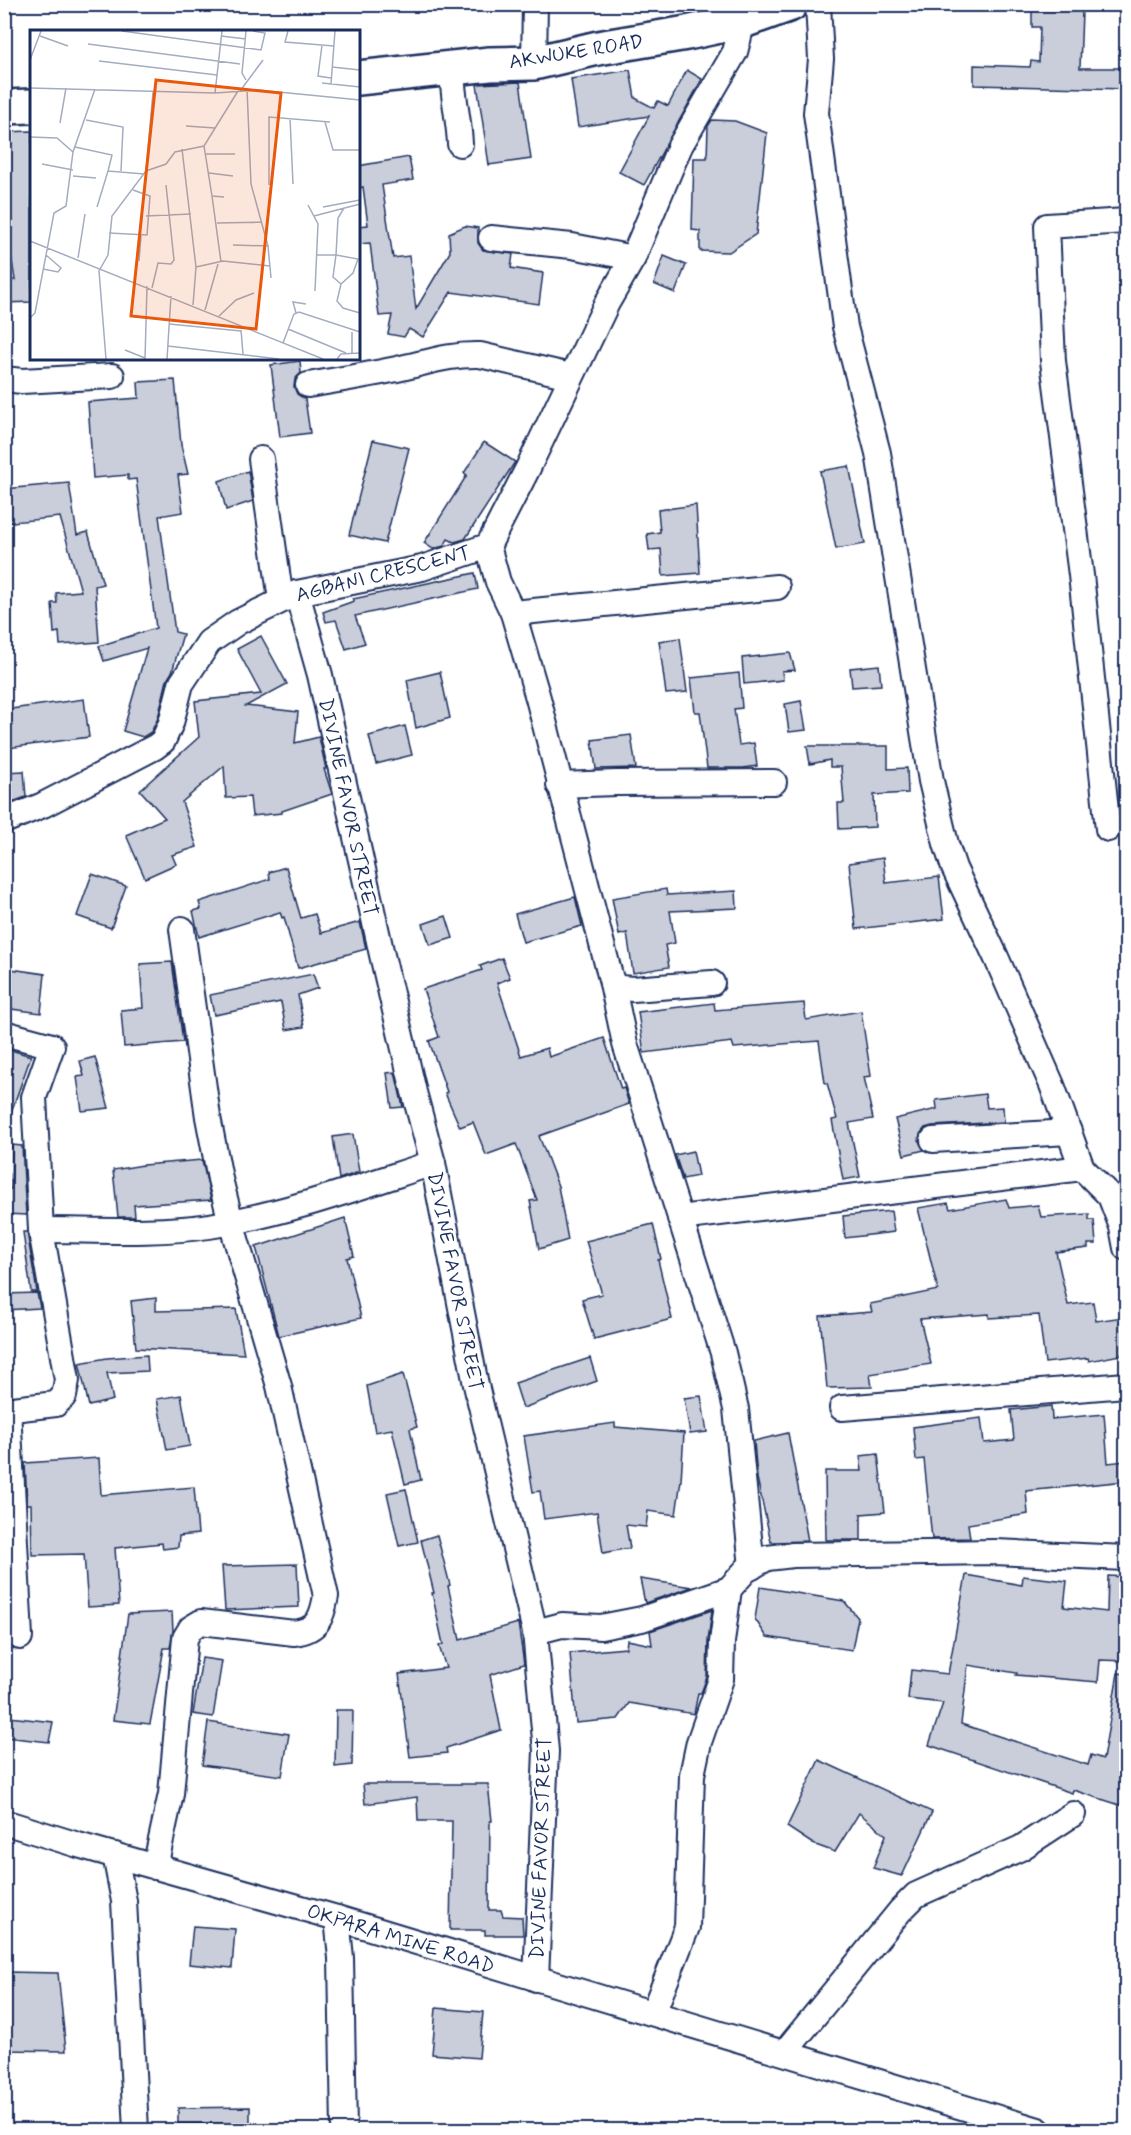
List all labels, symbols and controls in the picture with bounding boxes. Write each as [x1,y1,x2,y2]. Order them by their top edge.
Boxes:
street label: AKWUKE ROAD [507,29,645,76]
inset map [30,30,360,360]
street label: AGBANI CRESCENT [293,540,474,609]
street label: DIVINE FAVOR STREET [311,696,384,919]
street label: DIVINE FAVOR STREET [420,1170,489,1393]
street label: DIVINE FAVOR STREET [524,1737,559,1960]
street label: OKPARA MINE ROAD [303,1898,498,1981]

